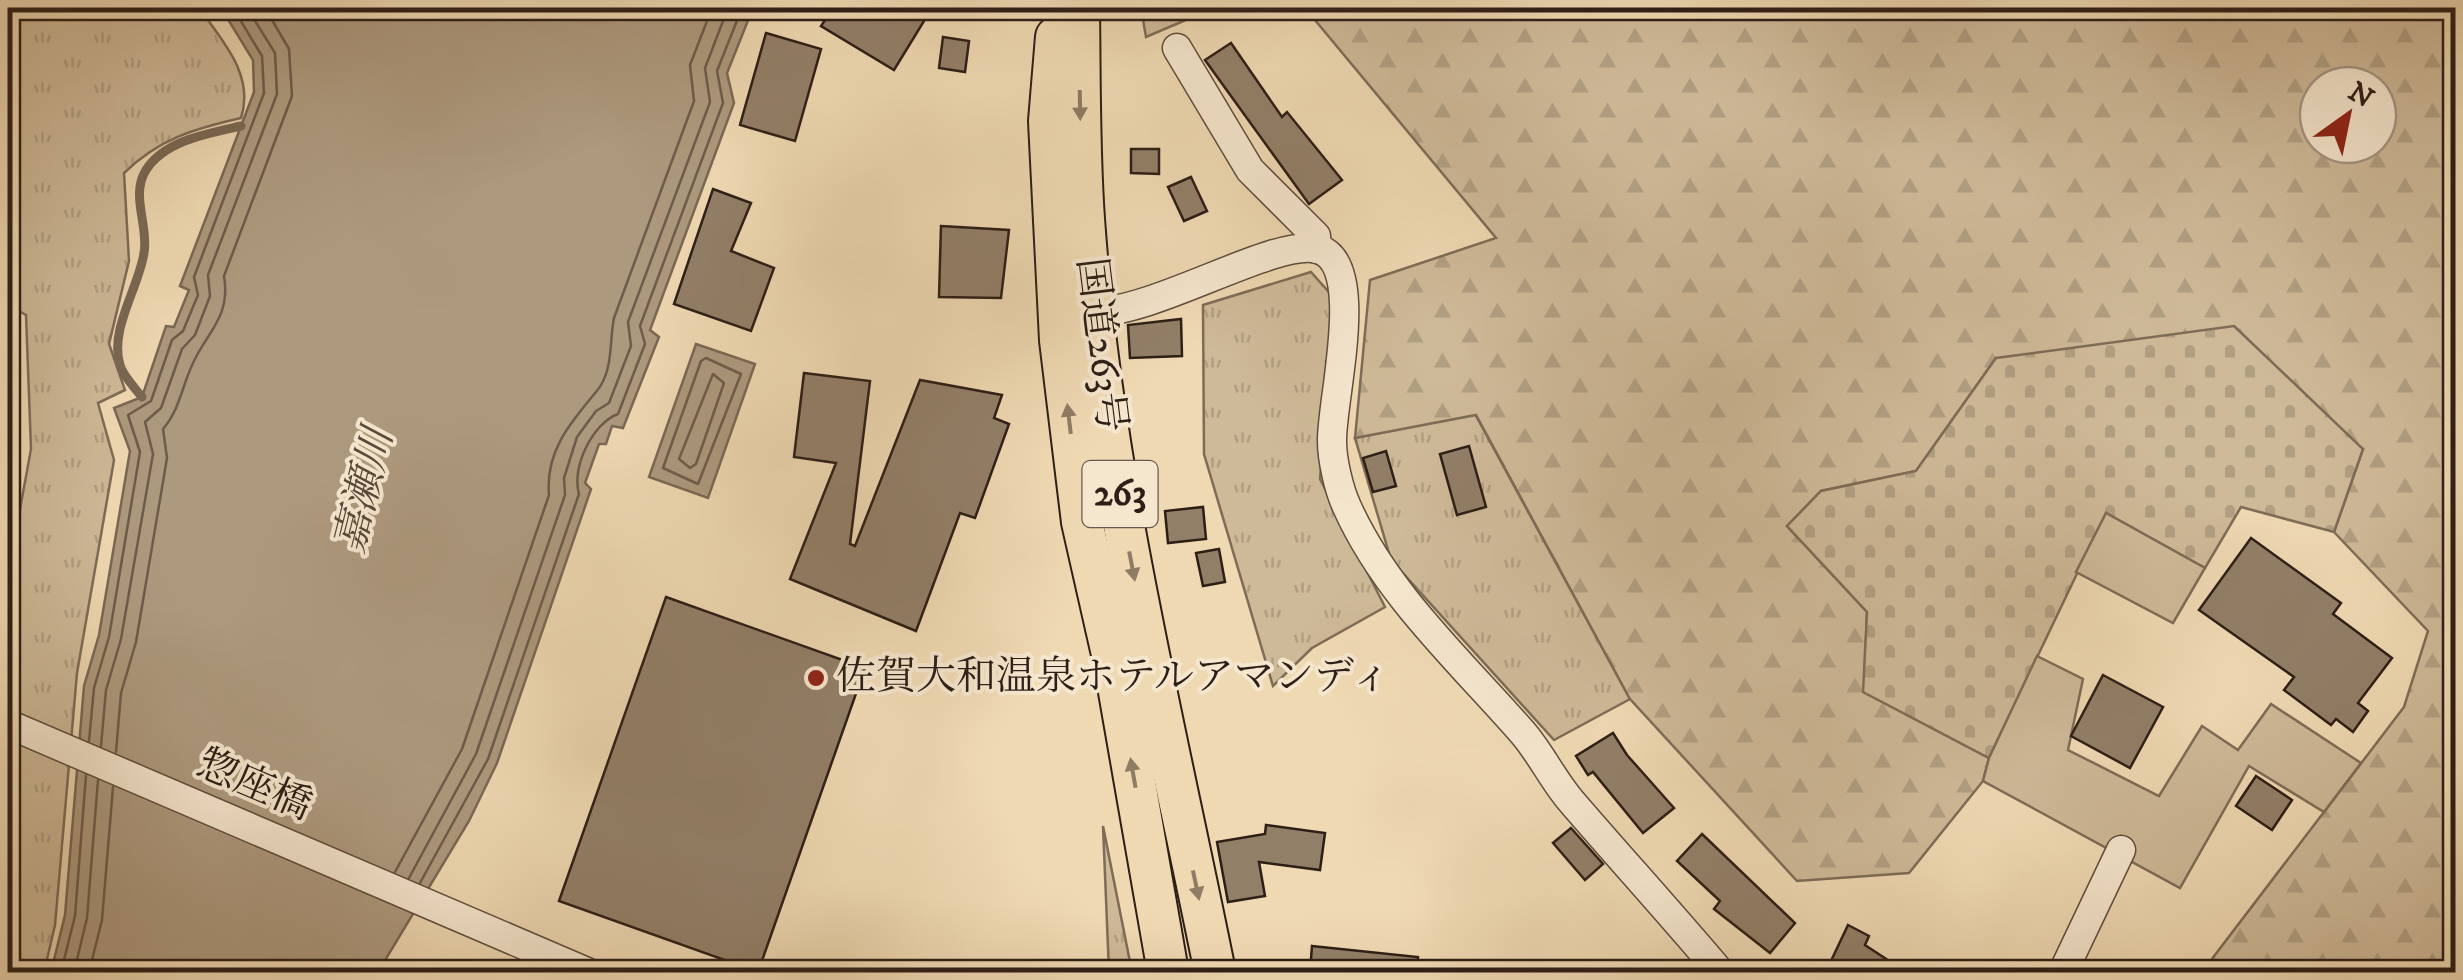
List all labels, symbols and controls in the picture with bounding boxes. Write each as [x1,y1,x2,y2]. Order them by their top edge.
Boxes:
north arrow [2298,65,2398,165]
text: N [2342,74,2380,116]
one-way arrow [1073,89,1089,121]
street label: 国道263号 [1064,255,1136,435]
one-way arrow [1061,403,1077,434]
water label: 嘉瀬川 [325,420,406,558]
road number: 263 [1082,461,1158,527]
one-way arrow [1125,551,1141,582]
place label: 佐賀大和温泉ホテルアマンディ [836,653,1391,703]
marker: 佐賀大和温泉ホテルアマンディ [805,667,827,689]
street label: 惣座橋 [189,740,319,832]
one-way arrow [1125,757,1140,788]
one-way arrow [1189,870,1205,901]

